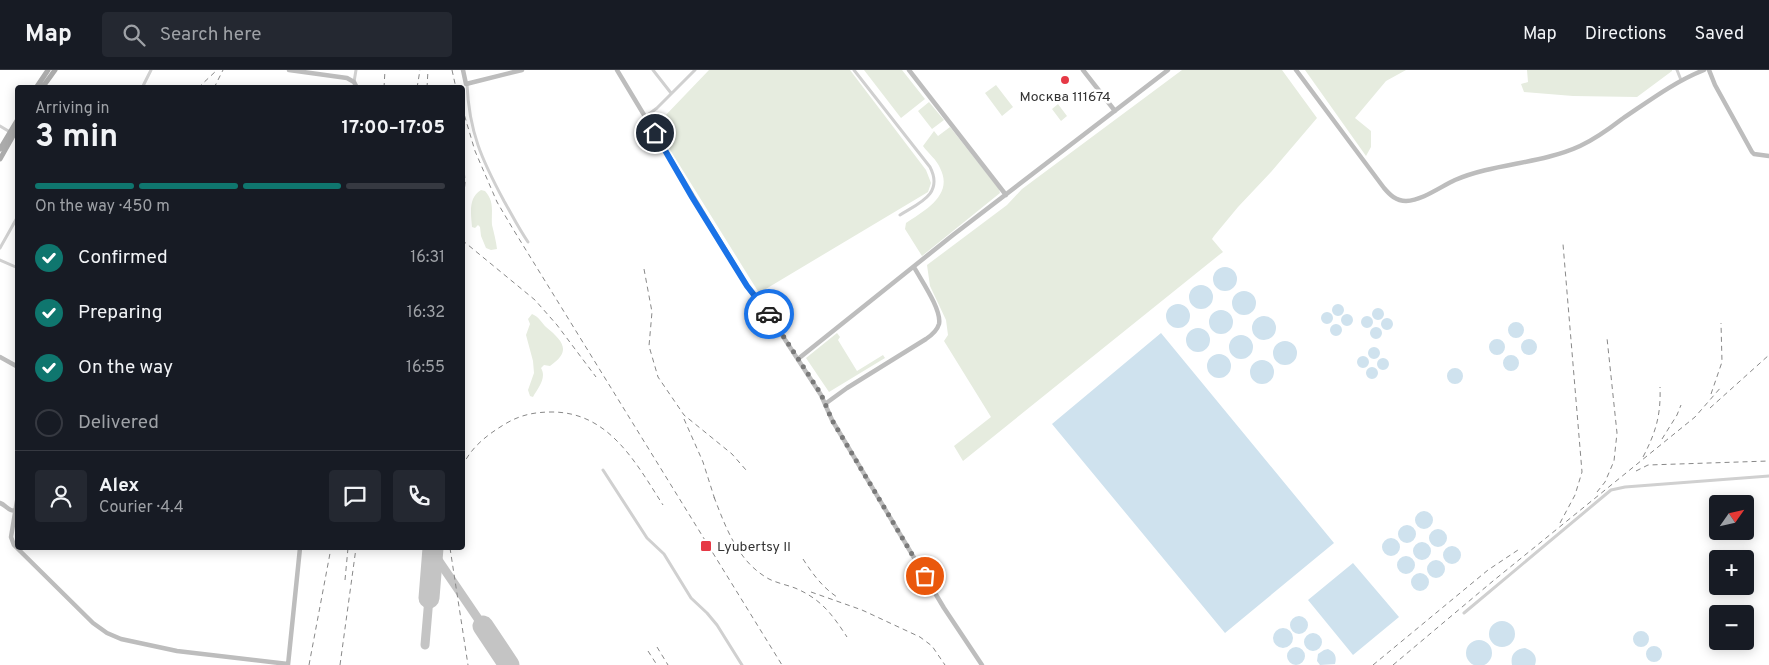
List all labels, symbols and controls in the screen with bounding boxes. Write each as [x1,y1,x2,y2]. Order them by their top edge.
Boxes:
search box [102,12,452,57]
text: Map [25,20,72,50]
icon: search [120,21,148,49]
text: Search here [160,23,261,47]
text: Map [1523,23,1557,46]
text: Directions [1585,23,1667,46]
text: Saved [1695,23,1744,46]
marker: Москва 111674 [1059,74,1071,86]
place label: Москва 111674 [1019,89,1111,106]
text: Arriving in [35,99,110,119]
pin [634,112,676,154]
text: 17:00–17:05 [342,116,445,140]
text: 3 min [35,118,118,158]
icon: home [641,119,669,147]
text: On the way · 450 m [35,197,170,217]
icon: check [35,244,63,272]
text: Confirmed [78,246,168,270]
text: 16:31 [410,248,445,268]
courier [744,289,794,339]
icon: check [35,299,63,327]
icon: car [755,300,783,328]
text: Preparing [78,301,162,325]
text: 16:32 [407,303,445,323]
icon: check [35,354,63,382]
text: On the way [78,356,173,380]
text: 16:55 [406,358,445,378]
text: Delivered [78,411,159,435]
button: person [35,470,87,522]
button: chat [329,470,381,522]
button: phone [393,470,445,522]
text: Alex [99,474,139,498]
north arrow [1709,495,1754,540]
map controls [1709,495,1754,650]
text: Courier · 4.4 [99,498,184,518]
marker: Lyubertsy II [699,539,713,553]
place label: Lyubertsy II [717,539,791,556]
button: + [1709,550,1754,595]
pin [904,555,946,597]
icon: bag [911,562,939,590]
button: − [1709,605,1754,650]

